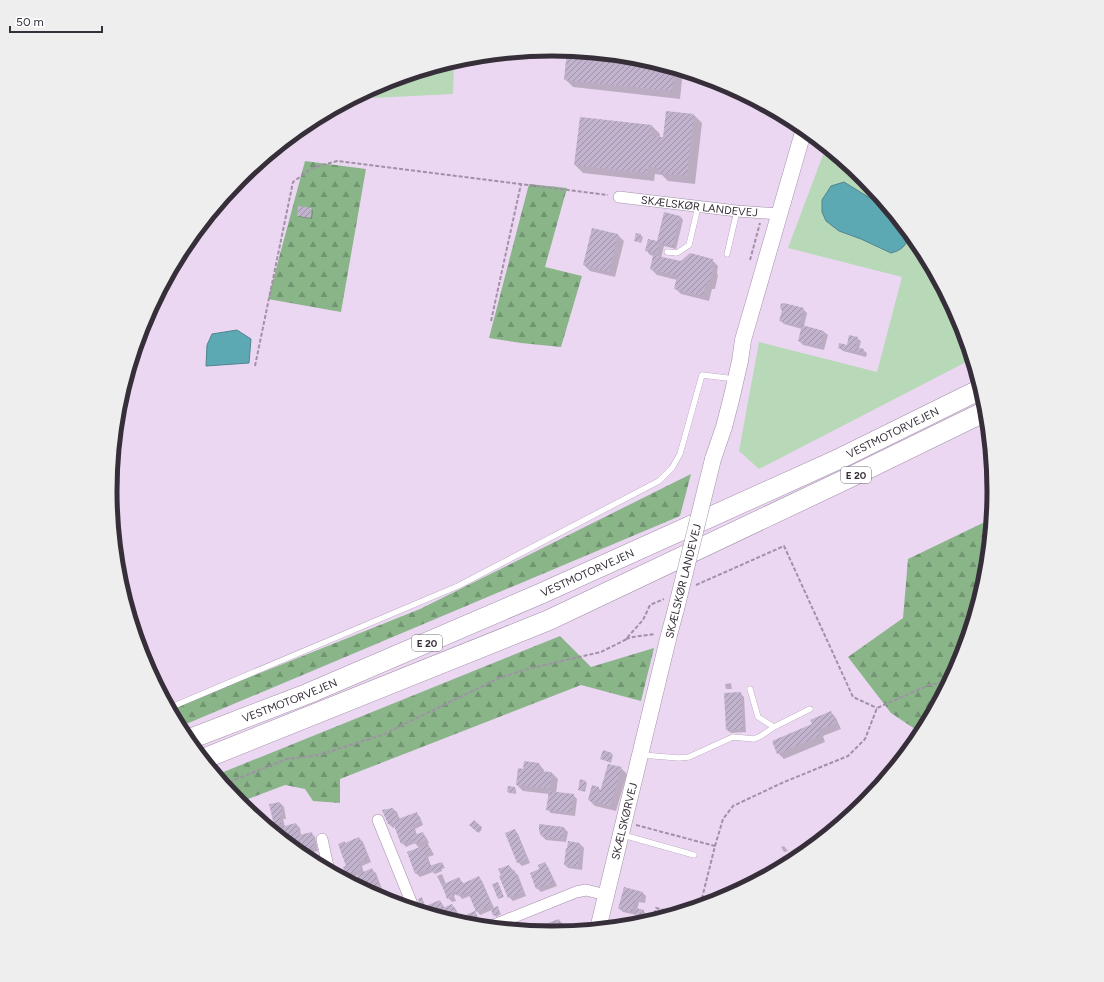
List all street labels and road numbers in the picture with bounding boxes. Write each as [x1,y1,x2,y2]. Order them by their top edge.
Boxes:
street label: SKÆLSKØR LANDEVEJ [640,194,758,219]
street label: VESTMOTORVEJEN [845,405,941,461]
road number: E 20 [841,467,871,483]
street label: SKÆLSKØR LANDEVEJ [663,523,704,640]
street label: VESTMOTORVEJEN [539,546,636,600]
road number: E 20 [412,635,442,651]
street label: VESTMOTORVEJEN [240,676,339,725]
street label: SKÆLSKØRVEJ [609,781,640,861]

